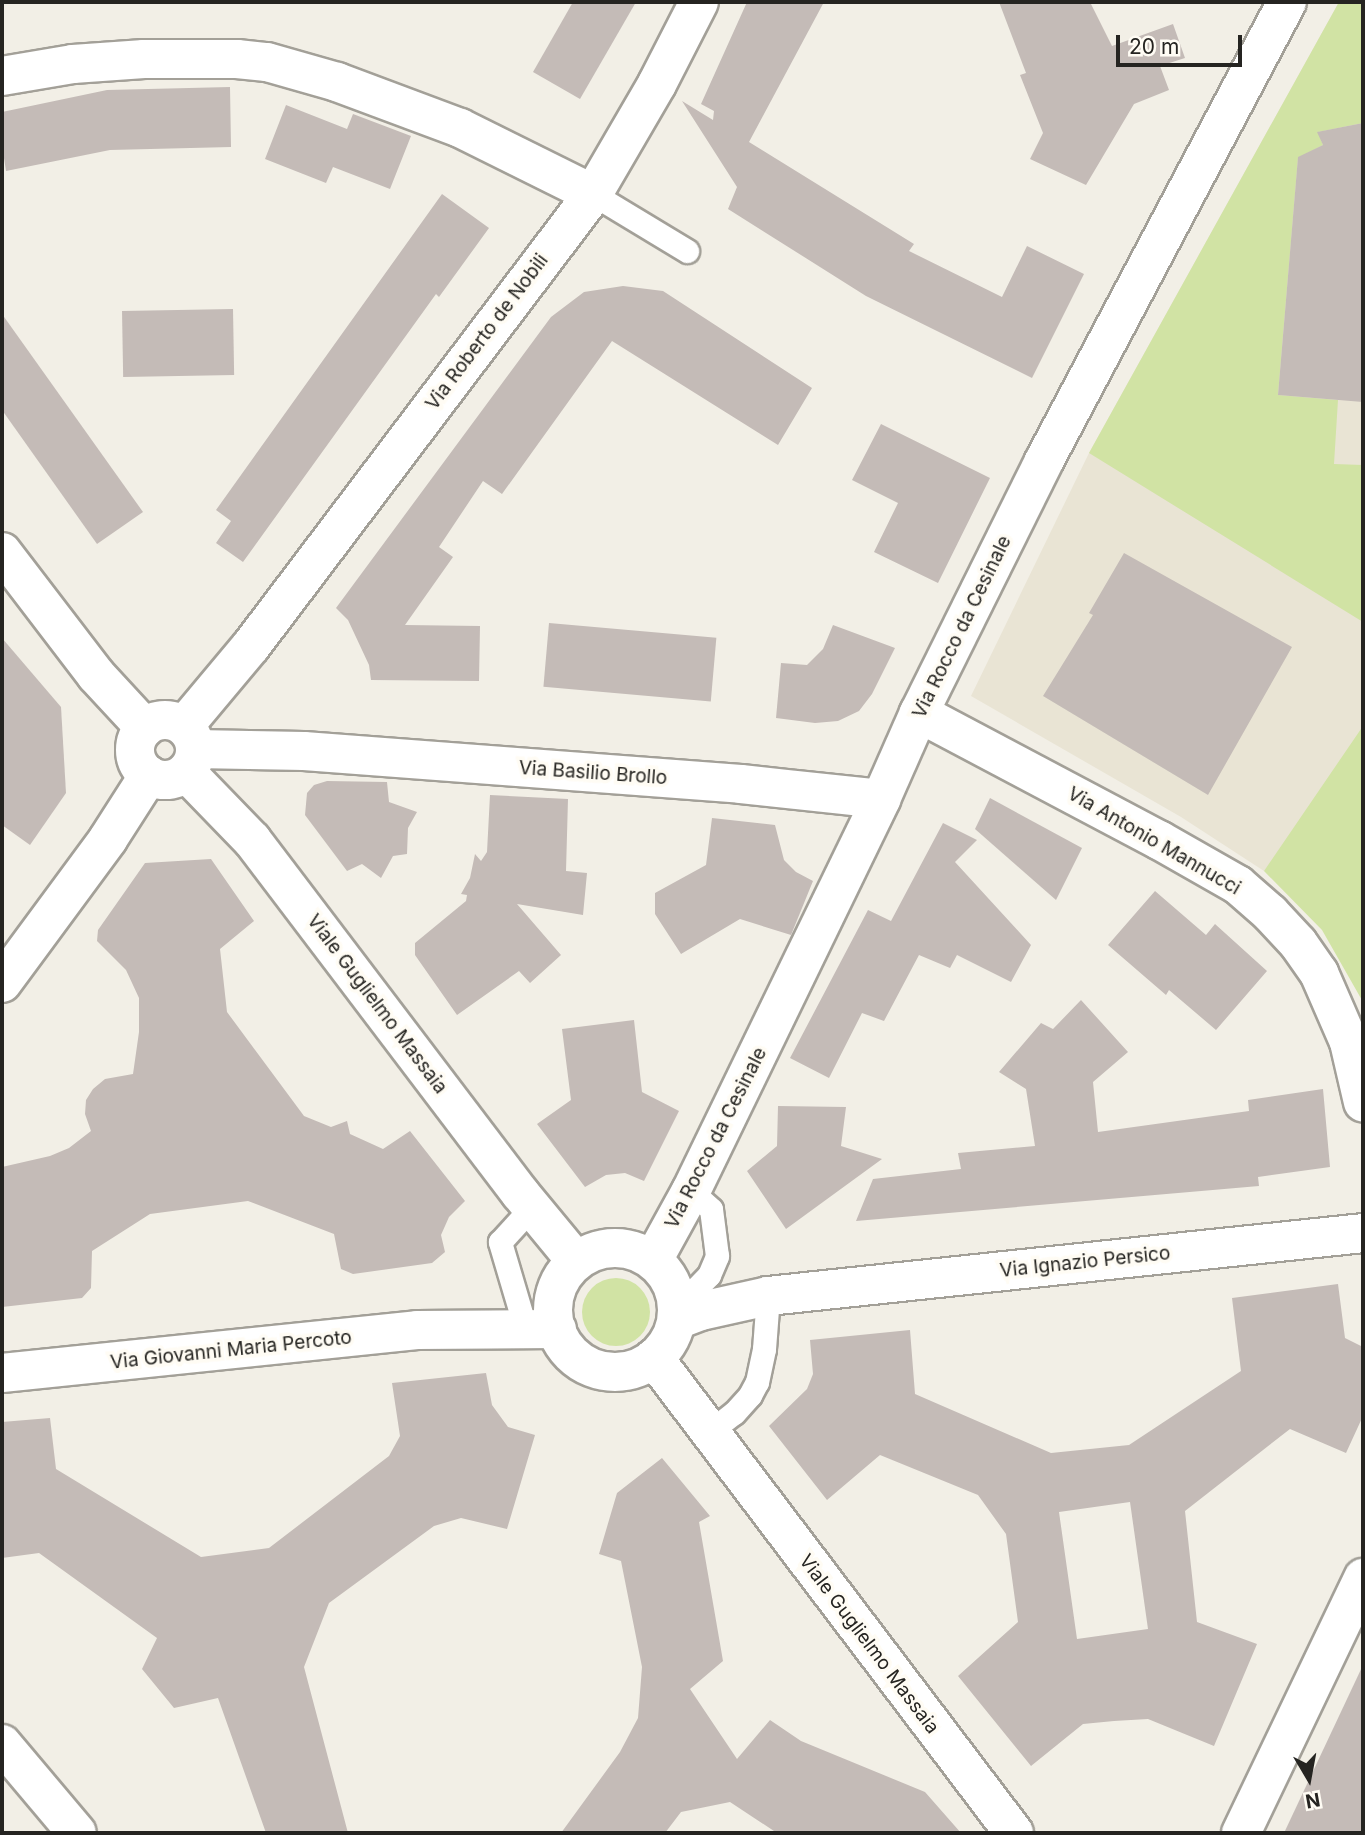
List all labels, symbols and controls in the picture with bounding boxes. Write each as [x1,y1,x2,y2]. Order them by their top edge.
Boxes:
scale bar [1120,21,1246,65]
text: 20 m [1129,34,1179,59]
street label: Via Roberto de Nobili [421,250,553,414]
street label: Via Rocco da Cesinale [908,532,1016,722]
street label: Via Basilio Brollo [518,756,668,790]
street label: Via Antonio Mannucci [1063,782,1245,900]
street label: Viale Guglielmo Massaia [302,910,452,1098]
street label: Via Rocco da Cesinale [660,1044,772,1232]
street label: Via Ignazio Persico [999,1242,1171,1282]
street label: Via Giovanni Maria Percoto [109,1326,353,1374]
street label: Viale Guglielmo Massaia [794,1550,944,1738]
north arrow [1274,1744,1344,1814]
text: N [1304,1788,1322,1813]

